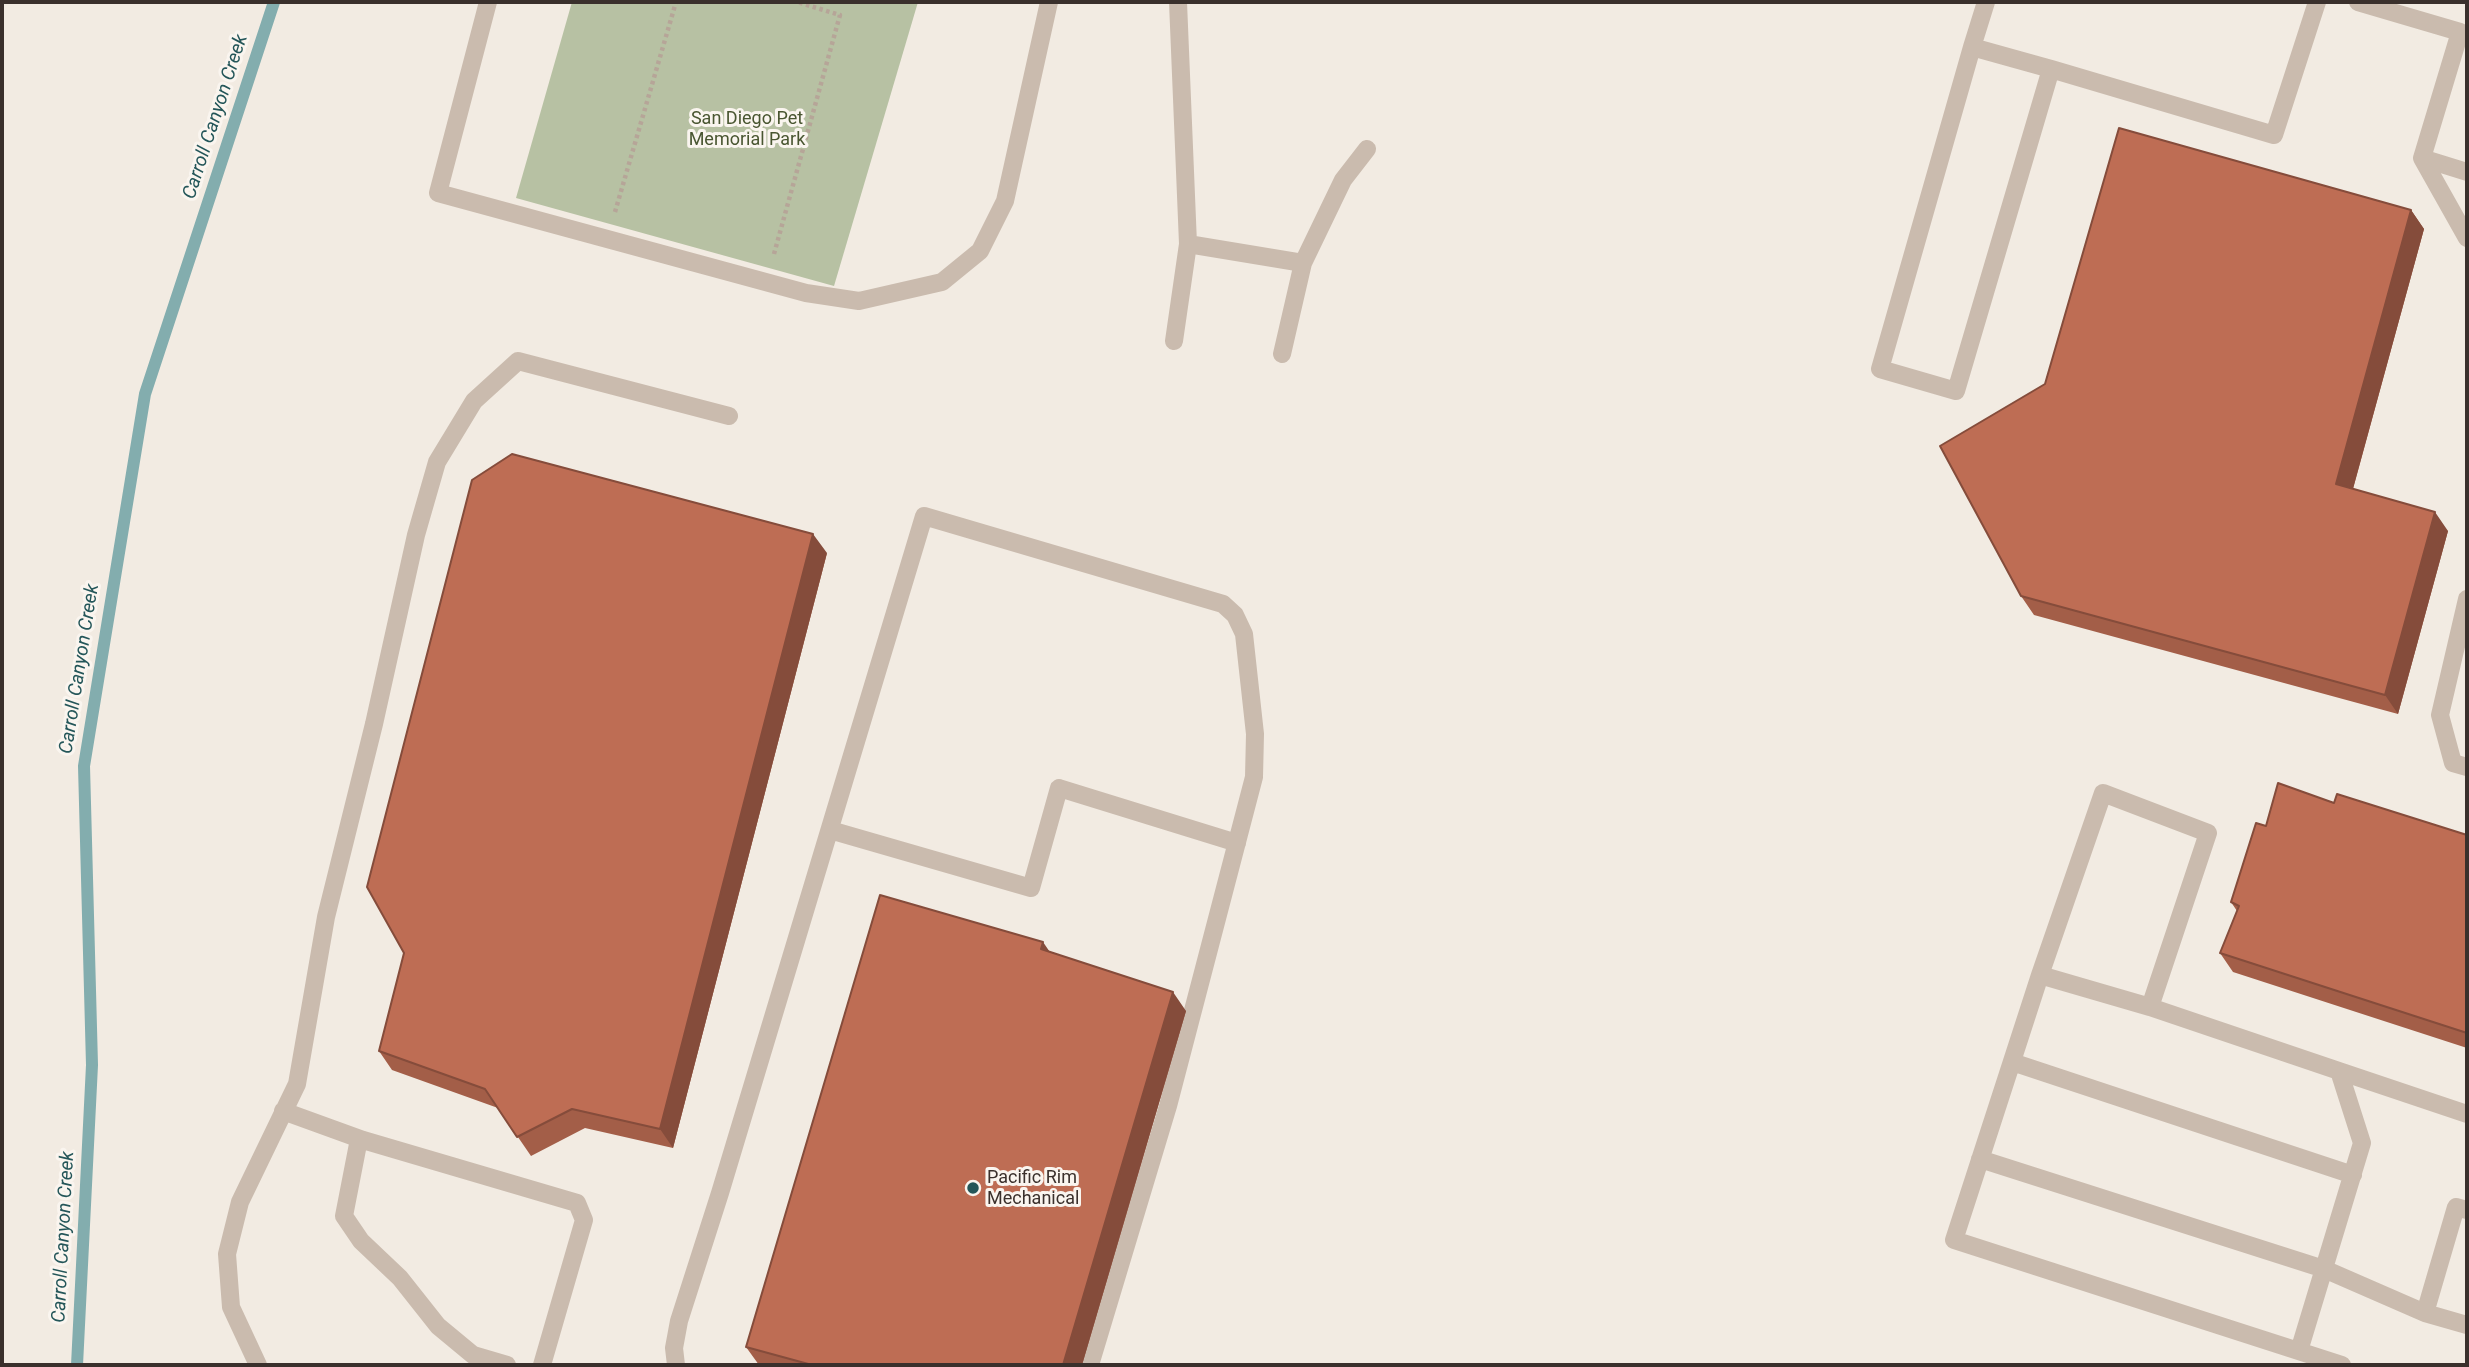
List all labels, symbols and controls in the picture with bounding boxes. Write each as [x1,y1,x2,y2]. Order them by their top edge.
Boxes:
water label: Carroll Canyon Creek [179,32,253,202]
park label: San Diego Pet Memorial Park [689,108,805,150]
water label: Carroll Canyon Creek [55,582,105,756]
water label: Carroll Canyon Creek [48,1151,80,1323]
place label: Pacific Rim Mechanical [987,1167,1079,1210]
marker: Pacific Rim Mechanical [965,1180,981,1196]

